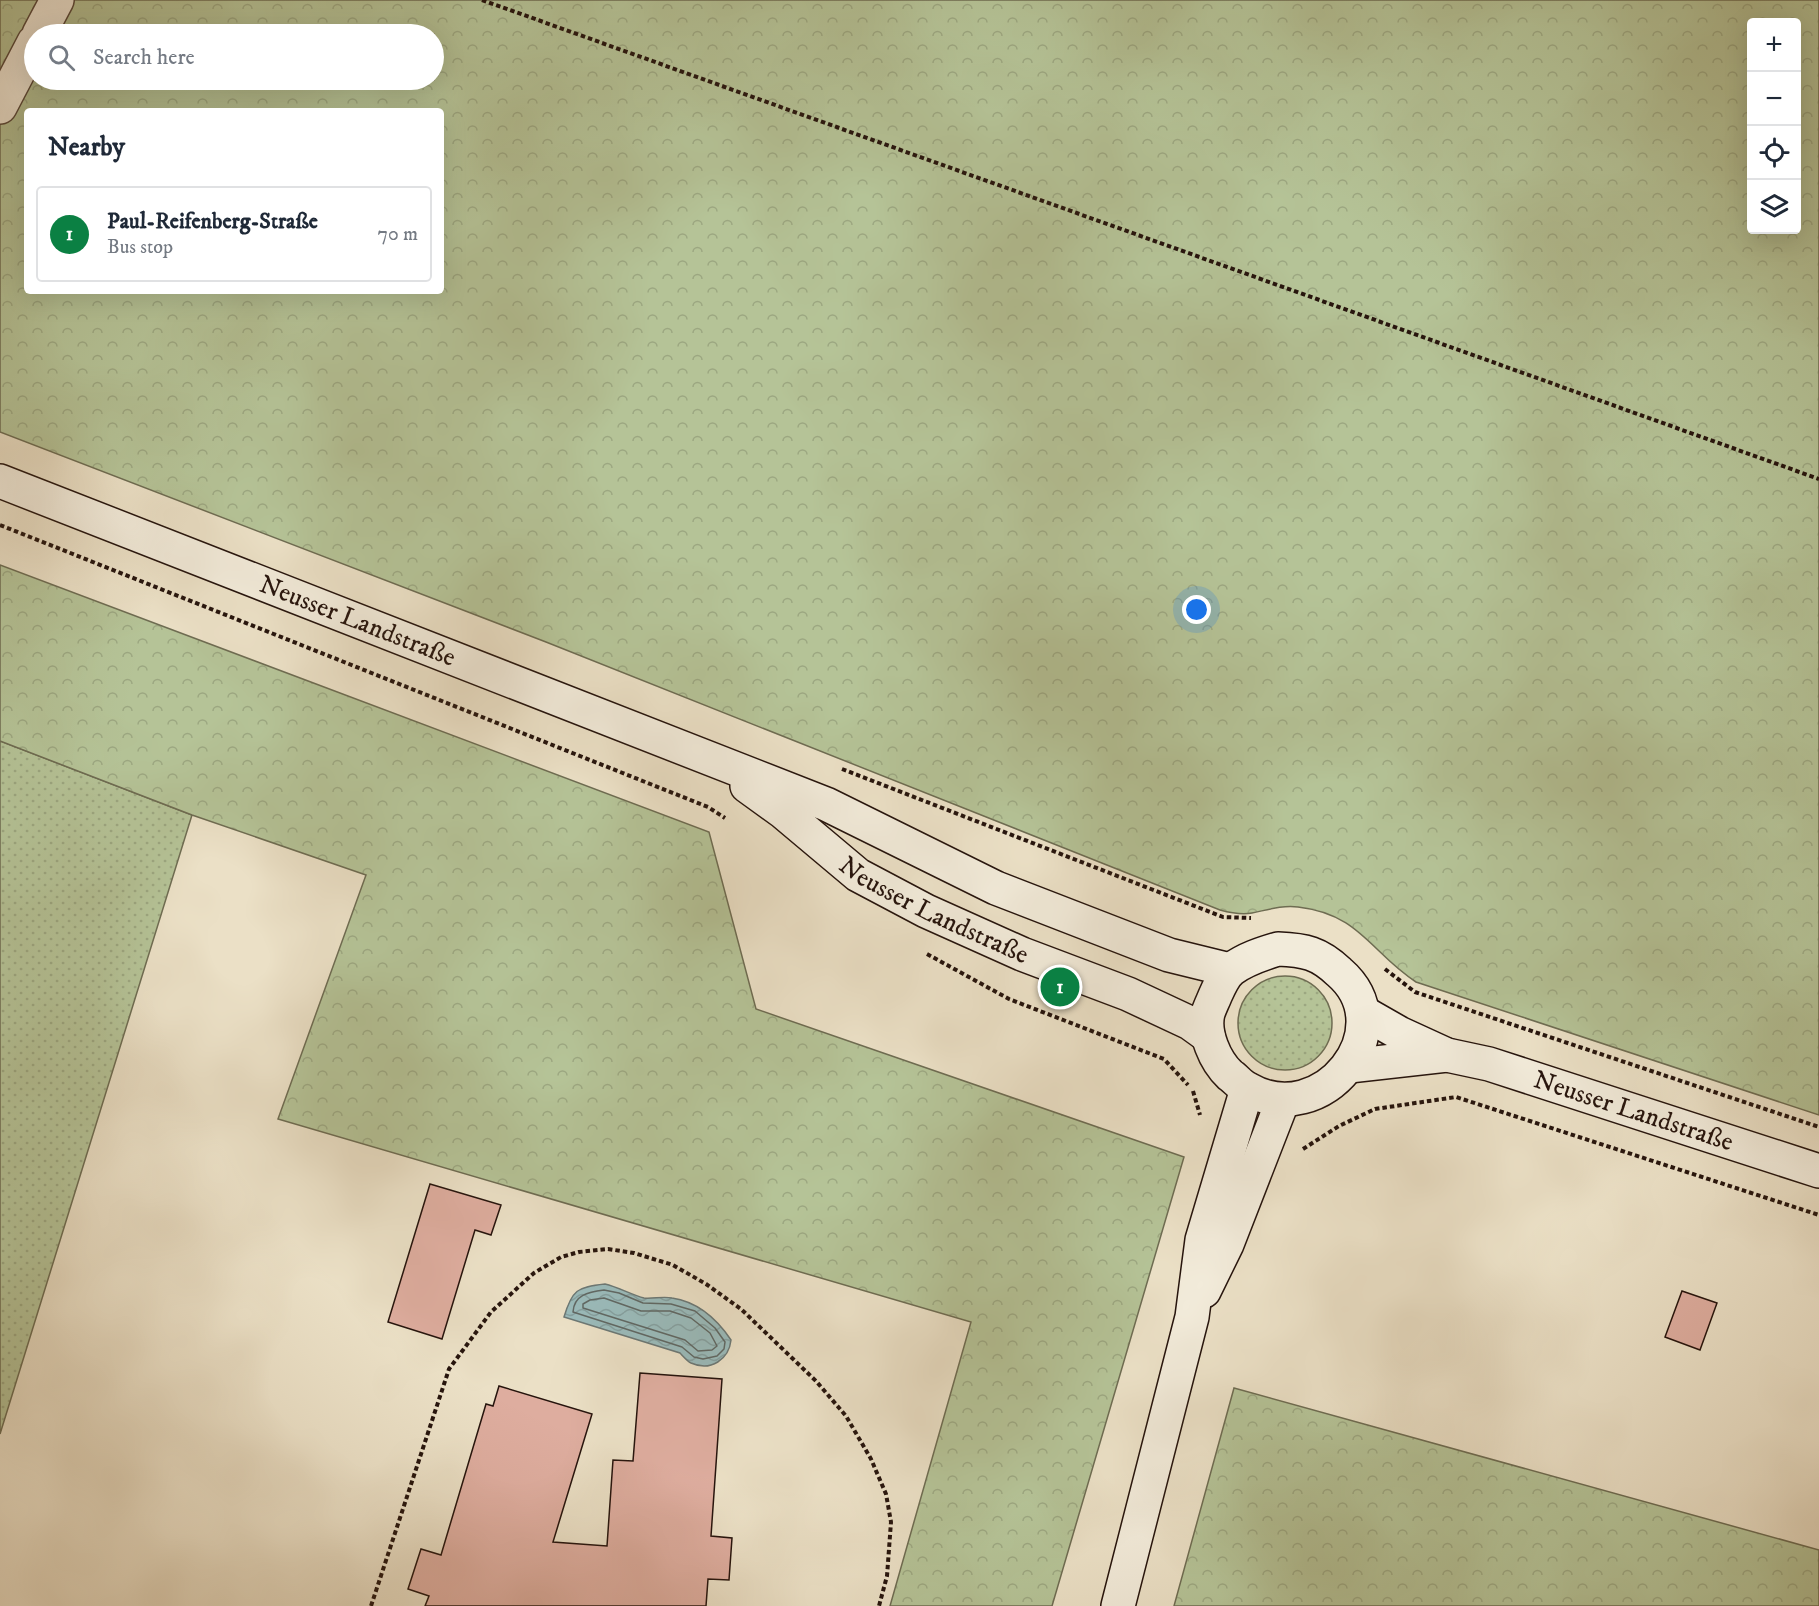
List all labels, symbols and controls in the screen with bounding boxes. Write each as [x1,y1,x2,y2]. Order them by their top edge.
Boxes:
map controls [1747,18,1801,234]
button: + [1747,18,1801,72]
search box [24,24,444,90]
icon: search [45,41,78,74]
text: Search here [93,44,195,71]
button: − [1747,72,1801,126]
button: locate [1747,126,1801,180]
text: Nearby [48,131,125,164]
button: layers [1747,180,1801,234]
text: Paul-Reifenberg-Straße [107,208,318,235]
text: 1 [66,222,73,247]
text: 70 m [377,222,418,247]
text: Bus stop [107,235,173,260]
street label: Neusser Landstraße [255,568,461,674]
your location [1182,595,1211,624]
street label: Neusser Landstraße [832,849,1033,971]
pin: 1 [1040,964,1080,1010]
street label: Neusser Landstraße [1529,1063,1738,1159]

